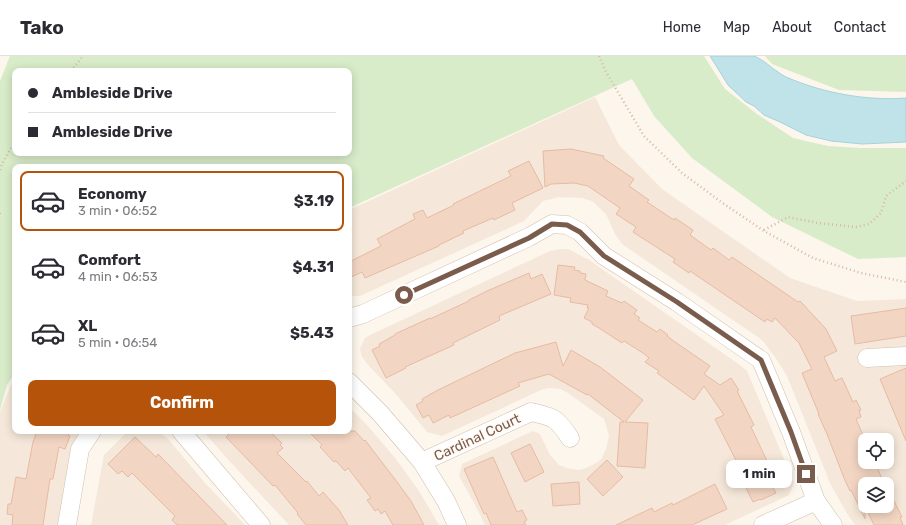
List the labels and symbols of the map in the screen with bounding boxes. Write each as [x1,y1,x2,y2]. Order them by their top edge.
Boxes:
route start [395,286,413,304]
street label: Cardinal Court [431,410,524,465]
callout: 1 min [726,460,792,488]
route end [797,465,815,483]

